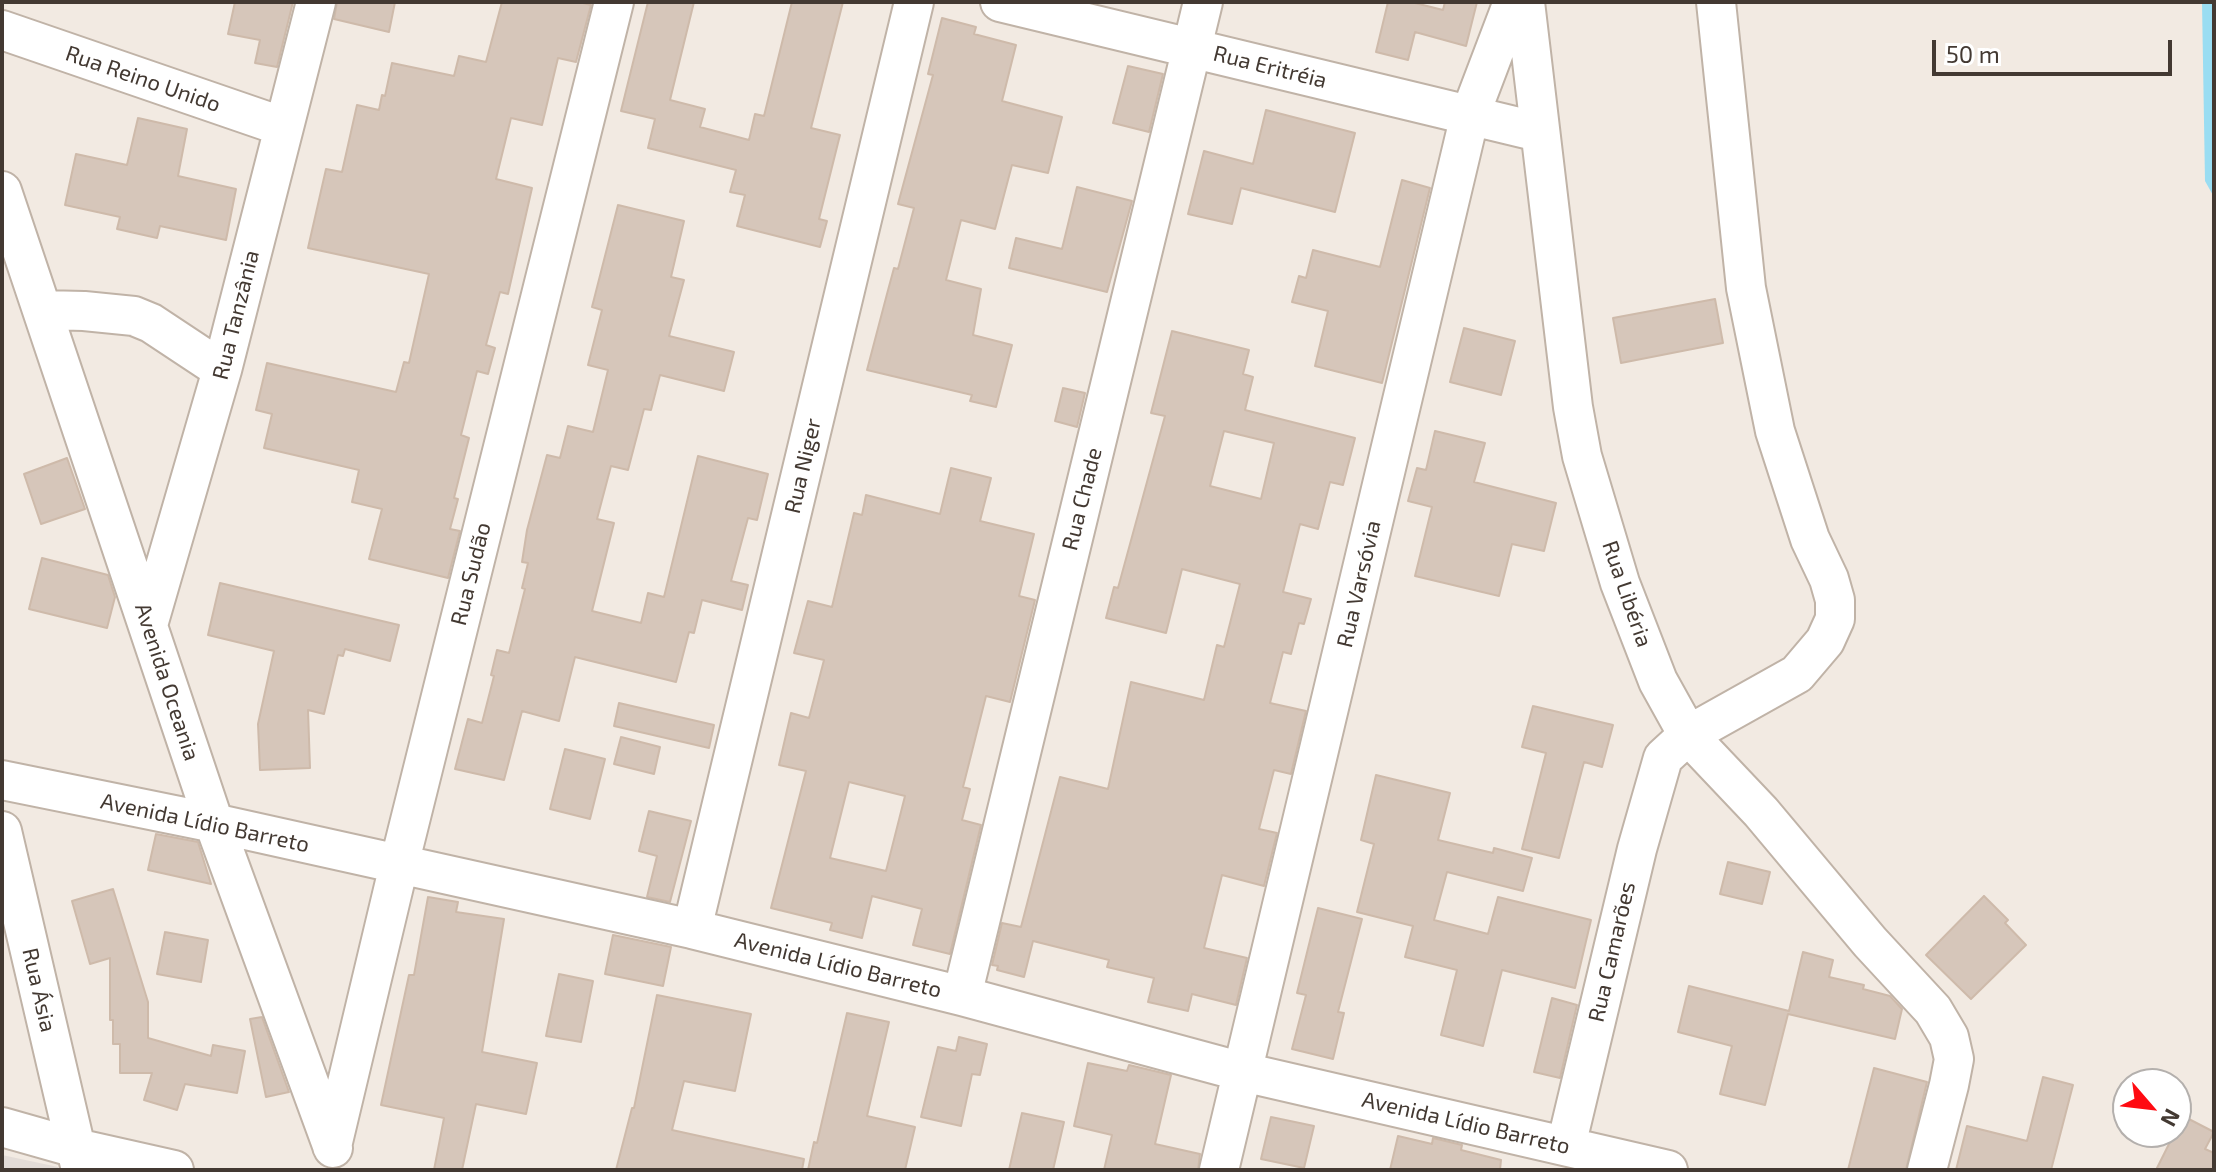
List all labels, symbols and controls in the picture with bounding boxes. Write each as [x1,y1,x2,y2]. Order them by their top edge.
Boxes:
scale bar [1936,24,2176,74]
text: 50 m [1946,39,2000,68]
street label: Rua Reino Unido [62,40,224,118]
street label: Rua Eritréia [1211,40,1329,94]
street label: Rua Tanzânia [207,248,265,382]
street label: Rua Niger [779,416,827,516]
street label: Rua Chade [1056,445,1108,553]
street label: Rua Varsóvia [1332,518,1386,650]
street label: Rua Sudão [445,520,497,628]
street label: Rua Libéria [1597,537,1657,651]
street label: Avenida Oceania [129,600,205,764]
street label: Avenida Lídio Barreto [98,788,312,858]
street label: Rua Camarões [1583,879,1641,1025]
street label: Avenida Lídio Barreto [732,926,944,1004]
street label: Rua Ásia [17,945,61,1035]
north arrow [2112,1068,2192,1148]
street label: Avenida Lídio Barreto [1360,1086,1572,1160]
text: N [2156,1105,2187,1131]

